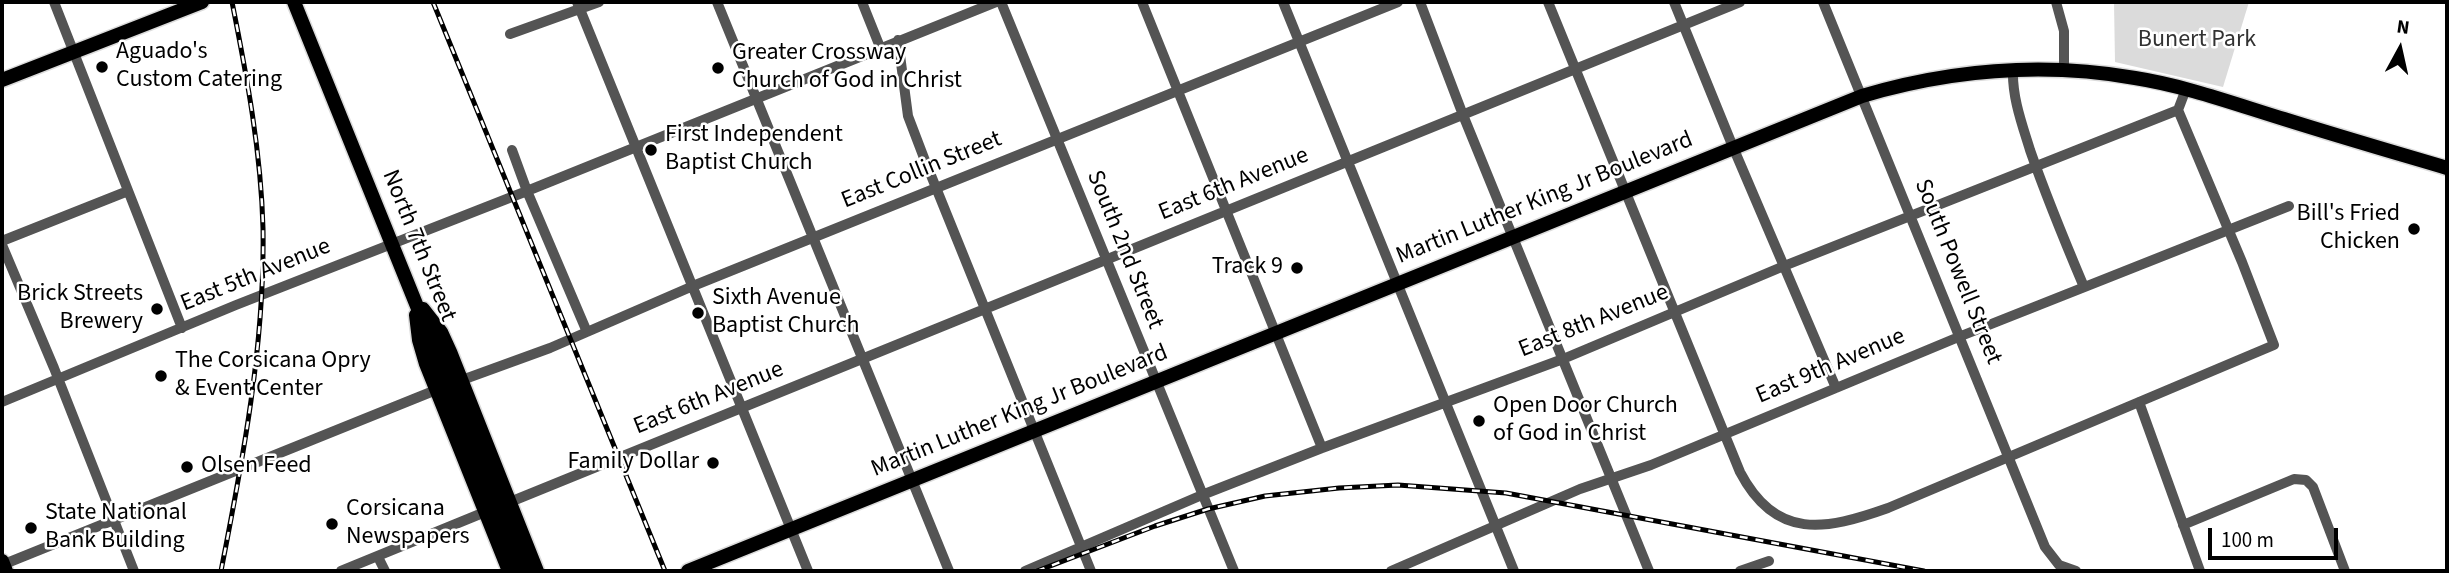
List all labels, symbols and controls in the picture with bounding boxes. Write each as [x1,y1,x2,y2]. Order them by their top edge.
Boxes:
text: N [2395,13,2411,42]
north arrow [2365,14,2435,84]
park label: Bunert Park [2138,27,2256,55]
place label: Aguado's Custom Catering [116,39,282,95]
place label: Greater Crossway Church of God in Christ [732,40,962,96]
marker: Aguado's Custom Catering [94,59,110,75]
marker: Greater Crossway Church of God in Christ [710,60,726,76]
place label: First Independent Baptist Church [665,122,843,178]
street label: East Collin Street [838,126,1006,216]
street label: Martin Luther King Jr Boulevard [1392,126,1698,272]
marker: First Independent Baptist Church [643,142,659,158]
street label: East 6th Avenue [1155,142,1313,228]
street label: North 7th Street [375,166,461,326]
street label: South 2nd Street [1079,167,1169,333]
street label: South Powell Street [1907,175,2007,369]
place label: Bill's Fried Chicken [2297,201,2400,257]
marker: Bill's Fried Chicken [2406,221,2422,237]
street label: East 5th Avenue [177,233,335,319]
place label: Track 9 [1212,254,1283,282]
marker: Track 9 [1289,260,1305,276]
street label: East 8th Avenue [1515,279,1673,365]
place label: Brick Streets Brewery [17,281,143,337]
place label: Sixth Avenue Baptist Church [712,285,860,341]
marker: Brick Streets Brewery [149,301,165,317]
marker: Sixth Avenue Baptist Church [690,305,706,321]
street label: East 9th Avenue [1752,323,1910,411]
street label: Martin Luther King Jr Boulevard [867,339,1173,485]
place label: The Corsicana Opry & Event Center [175,348,371,404]
street label: East 6th Avenue [630,356,788,442]
marker: The Corsicana Opry & Event Center [153,368,169,384]
place label: Open Door Church of God in Christ [1493,393,1678,449]
marker: Open Door Church of God in Christ [1471,413,1487,429]
place label: Family Dollar [567,449,699,477]
place label: Olsen Feed [201,453,312,481]
marker: Family Dollar [705,455,721,471]
marker: Olsen Feed [179,459,195,475]
place label: Corsicana Newspapers [346,496,469,552]
place label: State National Bank Building [45,500,187,556]
scale bar [2211,514,2340,558]
marker: Corsicana Newspapers [324,516,340,532]
marker: State National Bank Building [23,520,39,536]
text: 100 m [2221,525,2274,555]

